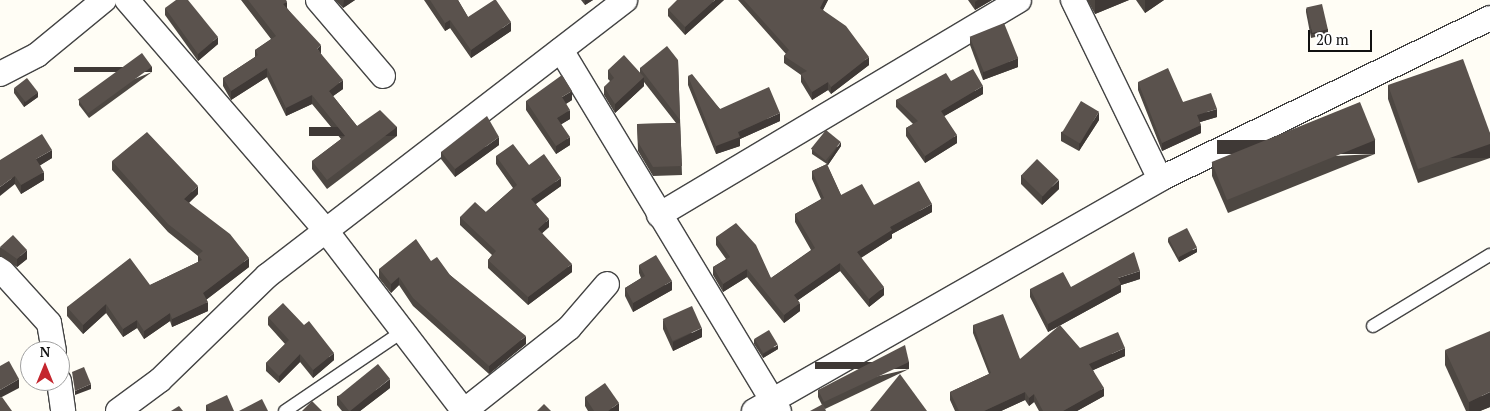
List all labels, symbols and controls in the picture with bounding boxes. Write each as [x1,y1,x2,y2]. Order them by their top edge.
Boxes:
scale bar [1310,20,1374,52]
text: 20 m [1316,29,1349,49]
north arrow [20,341,70,391]
text: N [40,342,50,361]

